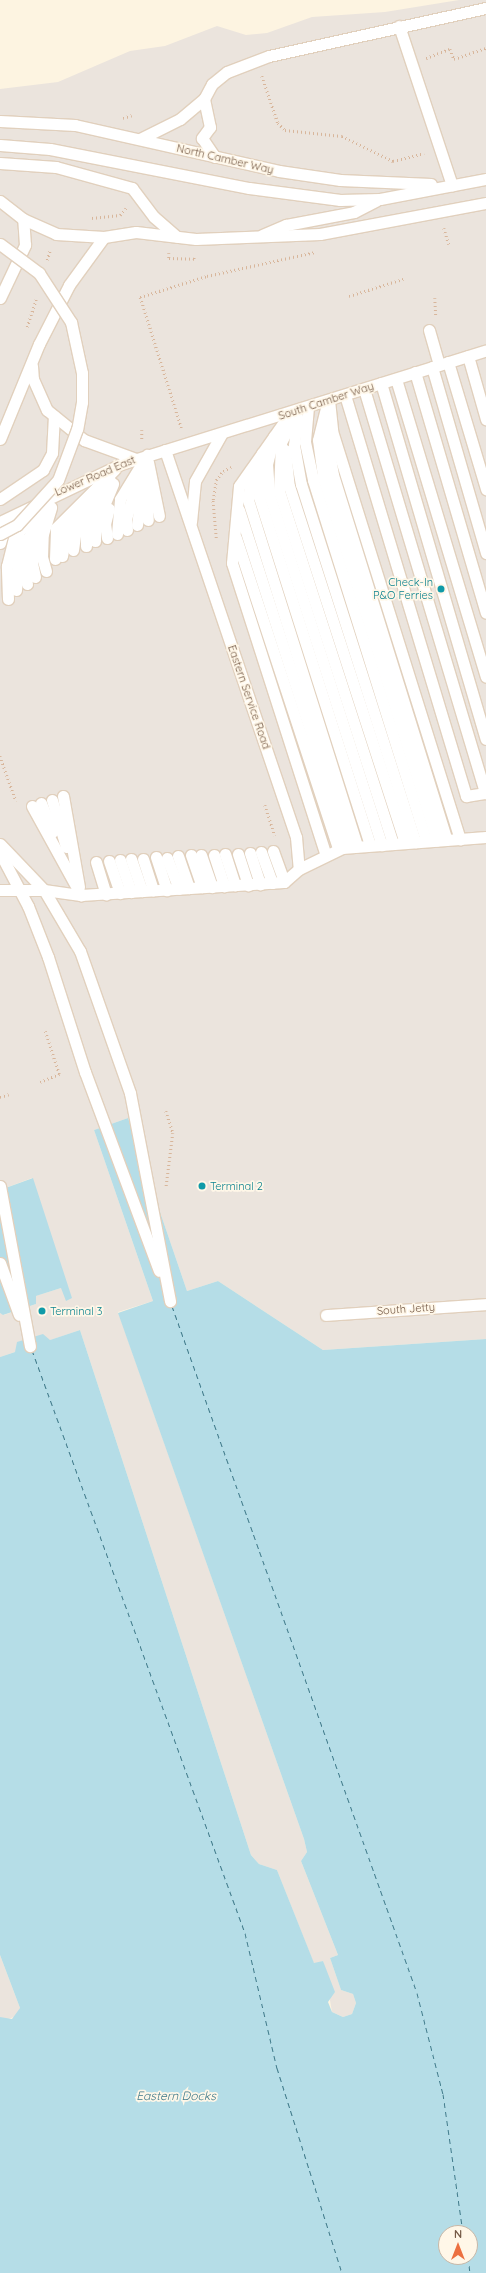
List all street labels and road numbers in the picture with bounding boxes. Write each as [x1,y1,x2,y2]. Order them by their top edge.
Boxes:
street label: North Camber Way [175,141,275,177]
street label: South Camber Way [277,379,375,423]
street label: Lower Road East [53,453,137,499]
street label: Eastern Service Road [225,643,273,751]
street label: South Jetty [376,1300,436,1318]

